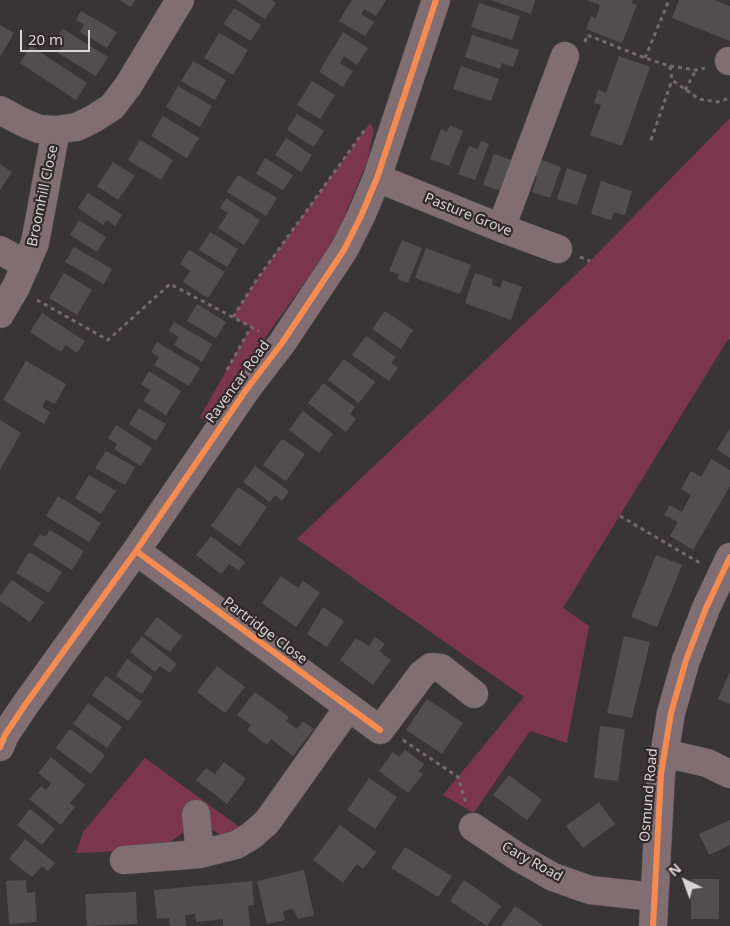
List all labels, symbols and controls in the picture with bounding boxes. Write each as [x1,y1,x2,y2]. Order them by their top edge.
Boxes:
scale bar [22,20,92,52]
text: 20 m [28,29,63,49]
street label: Broomhill Close [24,144,62,248]
street label: Pasture Grove [422,190,514,240]
street label: Ravencar Road [202,337,274,427]
street label: Partridge Close [220,594,310,668]
street label: Osmund Road [637,747,661,843]
street label: Cary Road [499,838,565,886]
north arrow [660,856,710,906]
text: N [664,859,685,880]

